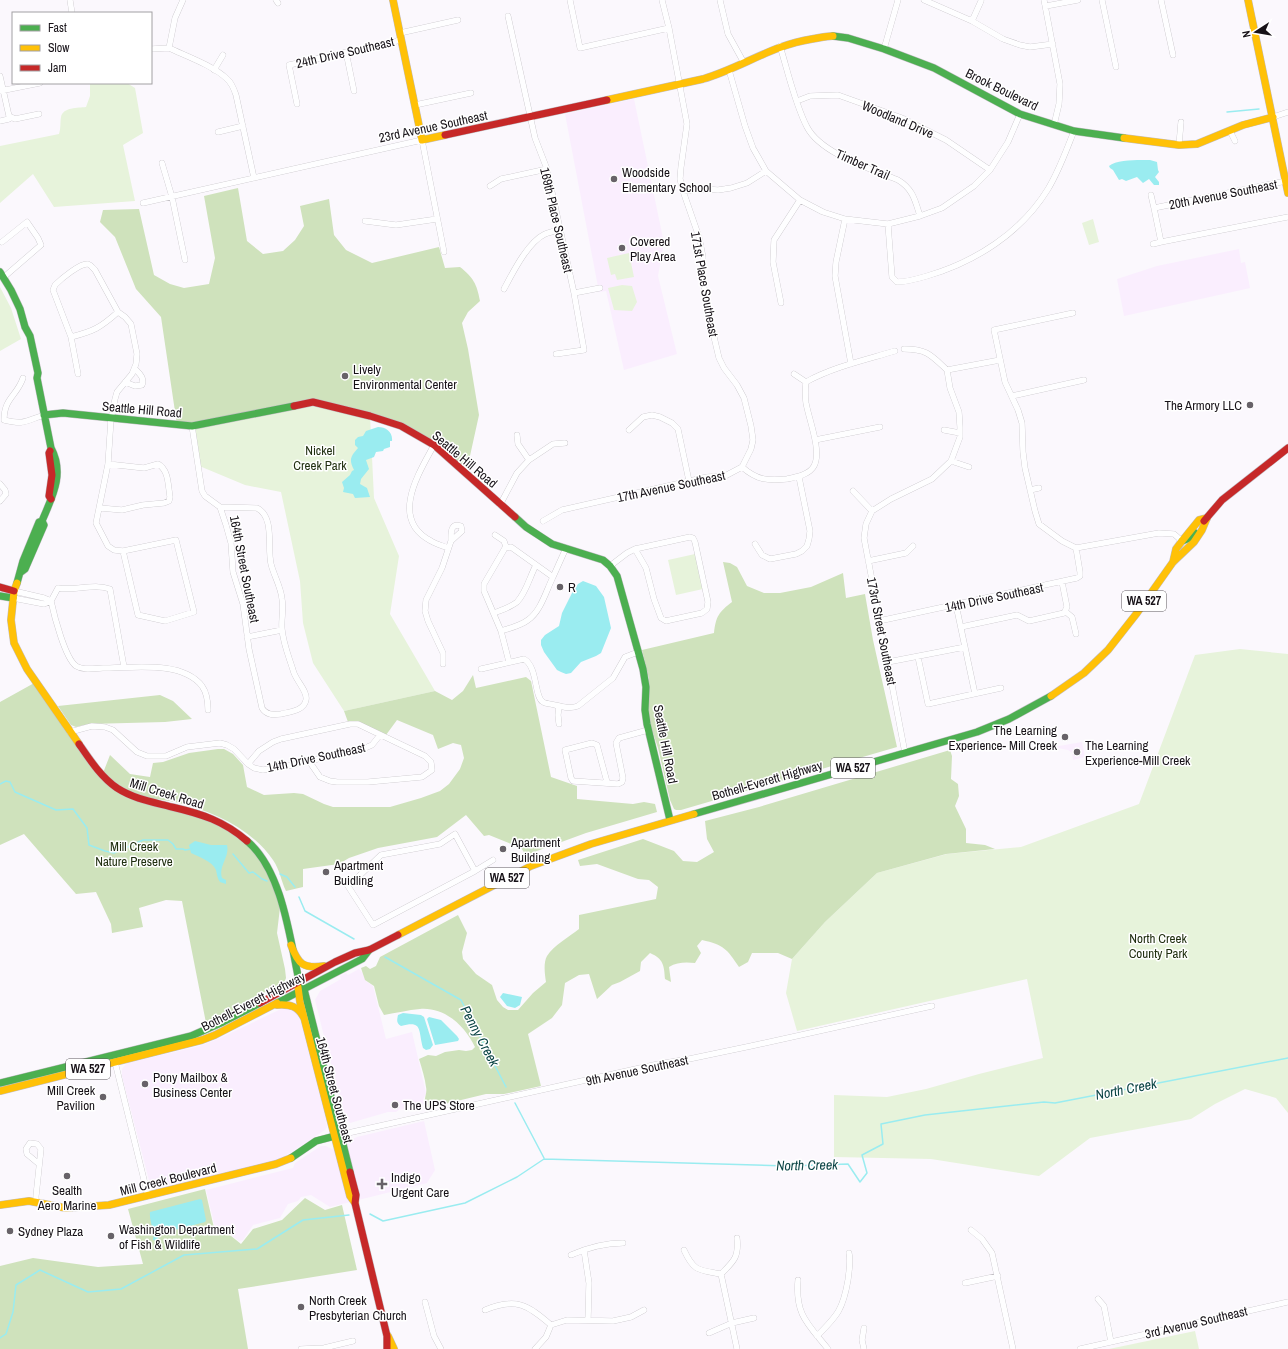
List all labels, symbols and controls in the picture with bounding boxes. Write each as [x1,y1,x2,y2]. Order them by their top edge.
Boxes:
legend [12,12,152,84]
north arrow [1236,12,1276,52]
text: Fast [48,20,67,36]
text: N [1239,29,1254,39]
street label: 24th Drive Southeast [294,33,396,72]
text: Slow [48,40,70,56]
text: Jam [48,60,67,76]
street label: Brook Boulevard [963,65,1041,114]
street label: Woodland Drive [859,97,936,142]
street label: 23rd Avenue Southeast [377,107,489,146]
street label: Timber Trail [833,145,892,184]
place label: Woodside Elementary School [622,164,711,196]
street label: 169th Place Southeast [536,166,577,274]
marker: Woodside Elementary School [609,174,619,184]
street label: 20th Avenue Southeast [1167,176,1279,213]
street label: 171st Place Southeast [687,230,722,338]
place label: Covered Play Area [630,233,676,265]
marker: Covered Play Area [617,243,627,253]
place label: Lively Environmental Center [353,361,457,393]
marker: Lively Environmental Center [340,371,350,381]
place label: The Armory LLC [1164,397,1242,414]
street label: Seattle Hill Road [101,398,183,421]
marker: The Armory LLC [1245,400,1255,410]
street label: Seattle Hill Road [429,427,501,492]
park label: Nickel Creek Park [293,442,347,474]
street label: 17th Avenue Southeast [616,467,727,506]
street label: 164th Street Southeast [226,514,263,624]
street label: 173rd Street Southeast [863,576,900,687]
place label: R [568,579,576,596]
street label: 14th Drive Southeast [943,579,1045,616]
marker: R [555,582,565,592]
road number: WA 527 [1122,591,1166,611]
street label: Seattle Hill Road [650,703,681,785]
place label: The Learning Experience- Mill Creek [949,722,1058,754]
marker: The Learning Experience- Mill Creek [1060,732,1070,742]
place label: The Learning Experience-Mill Creek [1085,737,1191,769]
street label: 14th Drive Southeast [265,739,367,776]
marker: The Learning Experience-Mill Creek [1072,747,1082,757]
street label: Bothell-Everett Highway [710,756,825,804]
road number: WA 527 [831,758,875,778]
street label: Mill Creek Road [128,774,206,813]
place label: Apartment Building [510,834,560,866]
park label: Mill Creek Nature Preserve [95,838,173,870]
marker: Apartment Building [498,844,508,854]
place label: Apartment Buidling [333,857,383,889]
marker: Apartment Buidling [321,867,331,877]
road number: WA 527 [485,868,529,888]
park label: North Creek County Park [1129,930,1188,962]
street label: Bothell-Everett Highway [198,968,309,1035]
water label: Penny Creek [456,1002,504,1071]
street label: 164th Street Southeast [312,1035,357,1145]
street label: 9th Avenue Southeast [584,1051,690,1090]
road number: WA 527 [66,1059,110,1079]
place label: Pony Mailbox & Business Center [153,1069,232,1101]
water label: North Creek [1094,1074,1159,1104]
marker: Pony Mailbox & Business Center [140,1079,150,1089]
place label: Mill Creek Pavilion [47,1082,96,1114]
marker: Mill Creek Pavilion [98,1092,108,1102]
place label: The UPS Store [403,1097,475,1114]
marker: The UPS Store [390,1100,400,1110]
water label: North Creek [776,1155,839,1175]
street label: Mill Creek Boulevard [118,1159,218,1200]
place label: Indigo Urgent Care [391,1169,449,1201]
marker: Sealth Aero Marine [62,1171,72,1181]
marker: Indigo Urgent Care [376,1178,388,1190]
place label: Sealth Aero Marine [37,1182,96,1214]
place label: Washington Department of Fish & Wildlife [119,1221,234,1253]
place label: Sydney Plaza [18,1223,83,1240]
marker: Sydney Plaza [5,1226,15,1236]
marker: Washington Department of Fish & Wildlife [106,1231,116,1241]
place label: North Creek Presbyterian Church [309,1292,407,1324]
marker: North Creek Presbyterian Church [296,1302,306,1312]
street label: 3rd Avenue Southeast [1143,1302,1249,1343]

